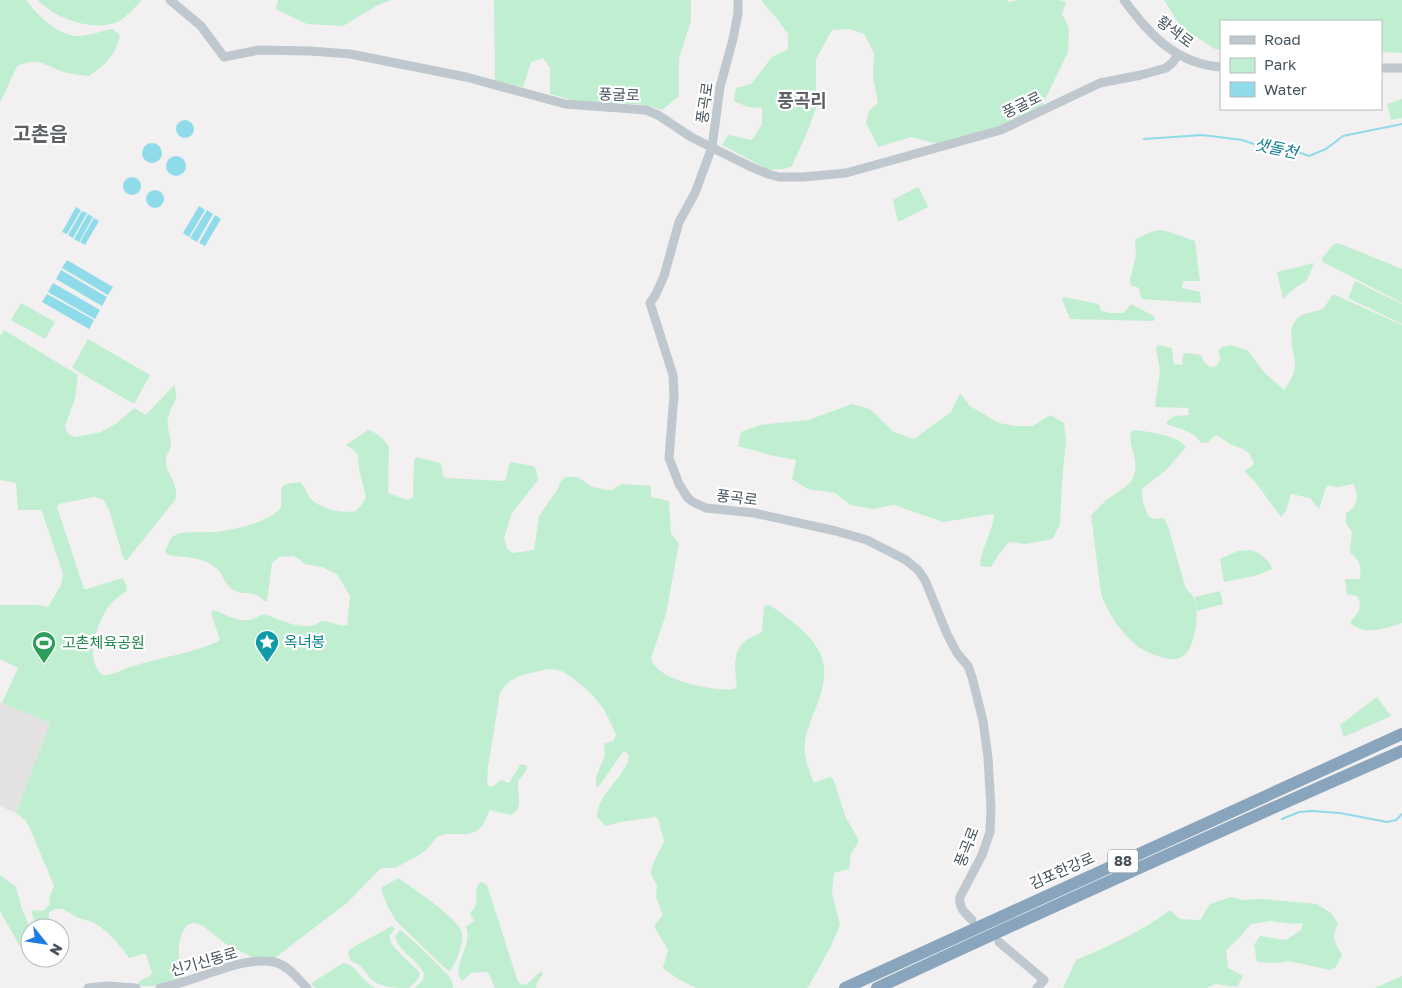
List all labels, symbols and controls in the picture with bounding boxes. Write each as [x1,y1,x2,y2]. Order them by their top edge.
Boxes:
street label: 황색로 [1154,12,1198,51]
legend [1220,20,1382,110]
text: Road [1264,30,1301,48]
text: Park [1264,55,1297,73]
text: Water [1264,80,1307,98]
street label: 풍곡로 [692,81,716,125]
street label: 풍굴로 [598,84,640,104]
street label: 풍굴로 [999,87,1044,121]
district label: 풍곡리 [777,89,827,111]
district label: 고촌읍 [12,121,68,145]
water label: 샛돌천 [1252,134,1302,163]
street label: 풍곡로 [715,486,759,508]
place icon: 옥녀봉 [254,629,280,663]
sports icon: 고촌체육공원 [31,630,57,664]
place label: 옥녀봉 [284,632,325,650]
place label: 고촌체육공원 [62,633,145,651]
street label: 풍곡로 [950,824,982,869]
street label: 김포한강로 [1026,848,1097,892]
road number: 88 [1108,849,1138,872]
north arrow [20,918,70,968]
text: N [47,941,67,959]
street label: 신기신동로 [168,943,239,979]

